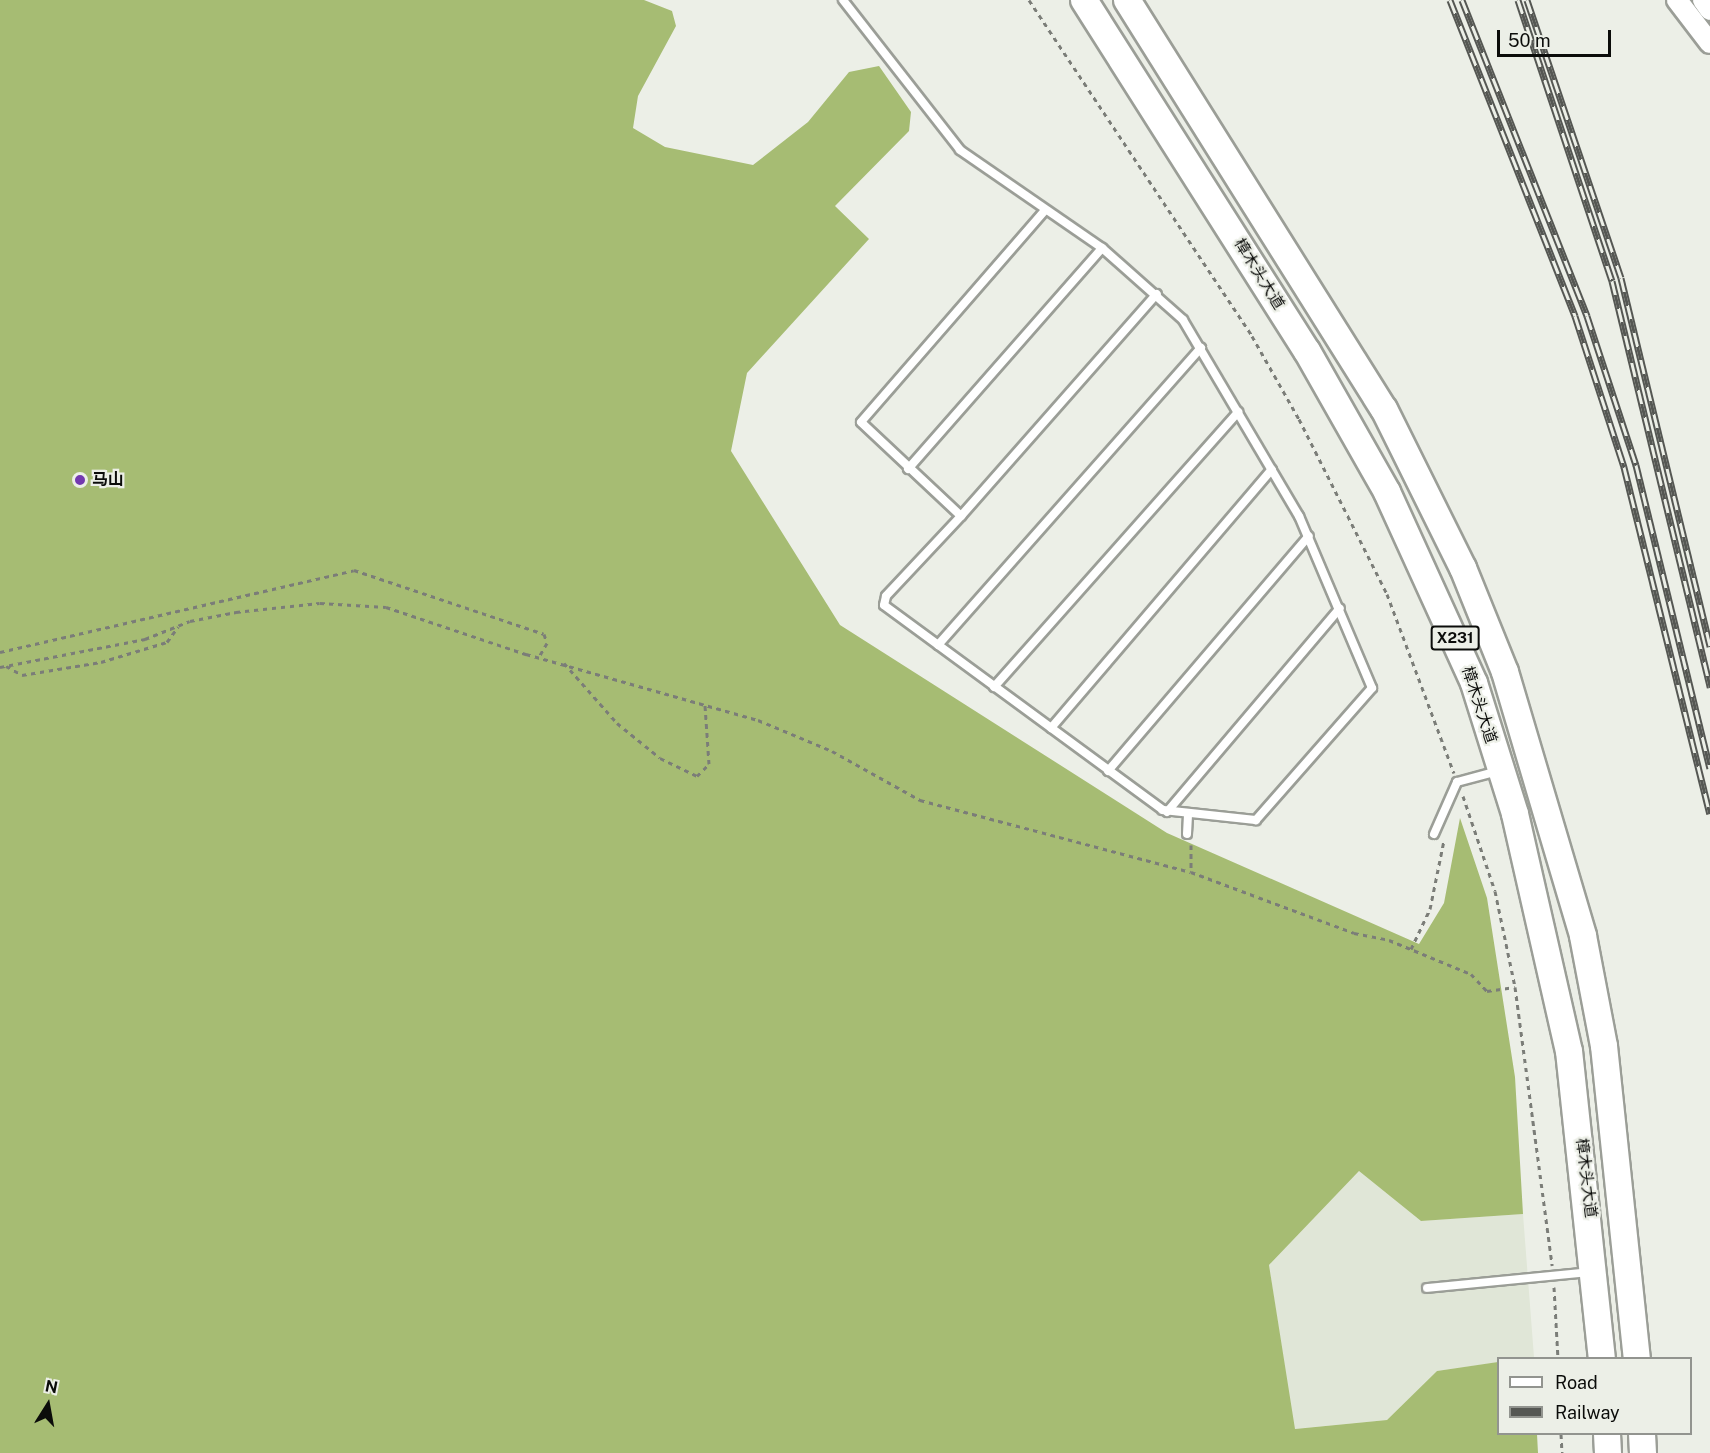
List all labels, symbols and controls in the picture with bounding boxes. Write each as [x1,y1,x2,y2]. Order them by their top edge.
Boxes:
scale bar [1500,18,1614,56]
text: 50 m [1508,30,1551,51]
street label: 樟木头大道 [1230,235,1288,313]
place label: 马山 [92,470,124,490]
marker: 马山 [73,473,87,487]
road number: X231 [1430,626,1480,650]
street label: 樟木头大道 [1458,664,1500,746]
street label: 樟木头大道 [1572,1137,1600,1219]
legend [1497,1357,1692,1435]
text: Road [1555,1372,1598,1393]
north arrow [18,1375,78,1435]
text: N [44,1376,59,1397]
text: Railway [1555,1402,1620,1423]

